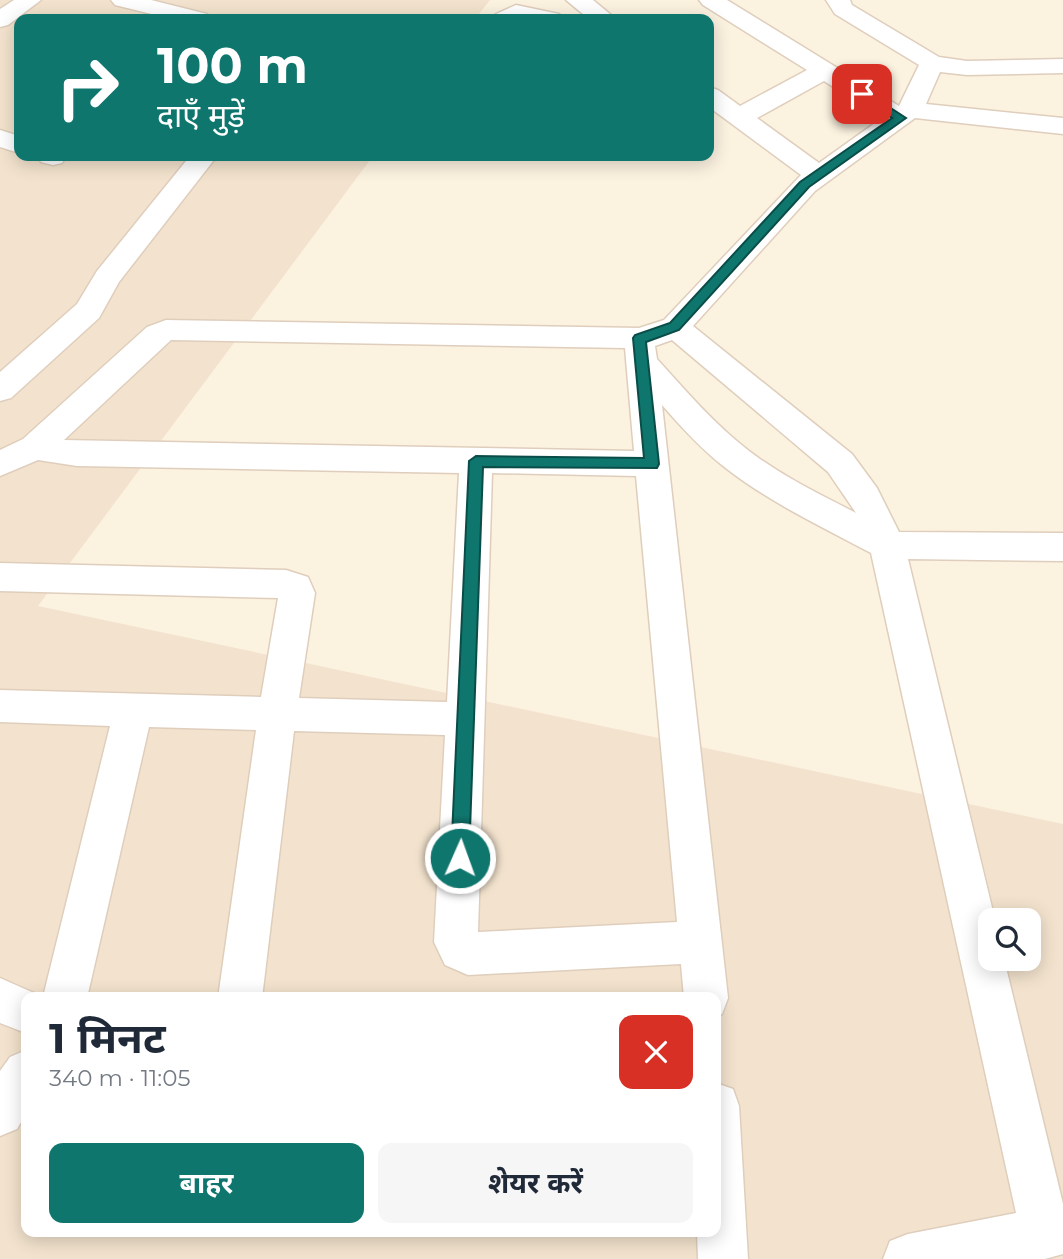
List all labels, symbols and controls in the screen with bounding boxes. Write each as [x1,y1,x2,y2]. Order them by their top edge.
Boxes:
text: 100 m [157,36,308,95]
icon: right [42,42,133,133]
pin [832,64,892,124]
icon: arrive [843,75,881,113]
text: दाएँ मुड़ें [157,96,245,135]
position arrow [423,821,497,895]
map controls [978,908,1041,971]
button: search [978,908,1041,971]
text: 1 मिनट [49,1012,166,1064]
button: close [619,1015,693,1089]
text: 340 m · 11:05 [49,1064,190,1092]
button: बाहर [49,1143,364,1223]
button: शेयर करें [378,1143,693,1223]

